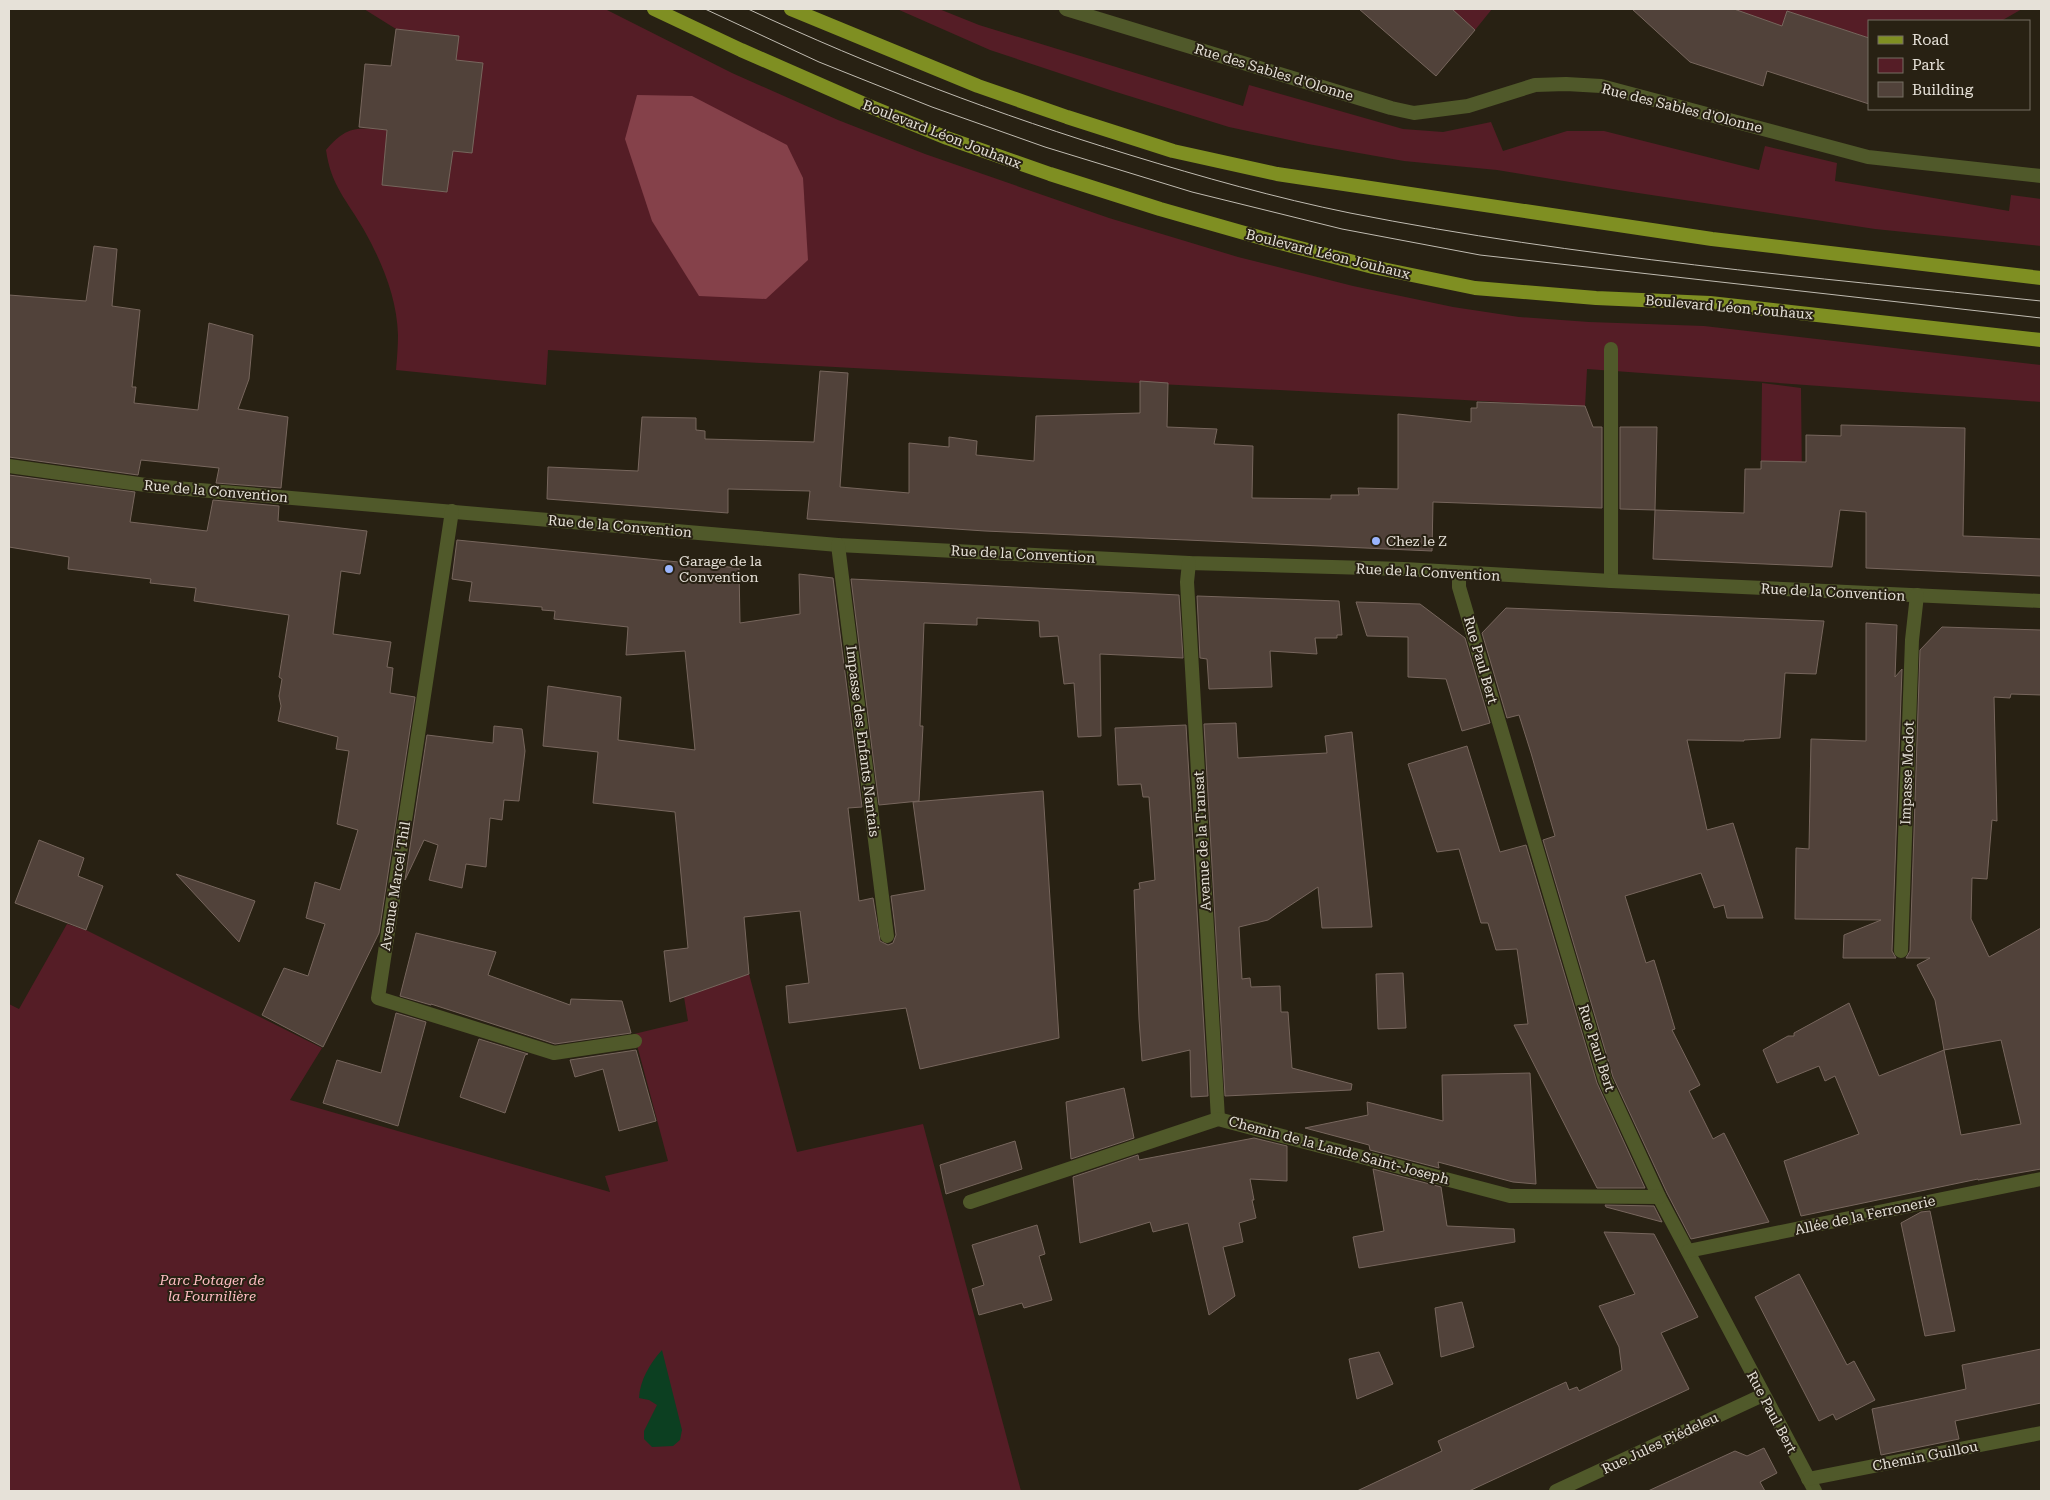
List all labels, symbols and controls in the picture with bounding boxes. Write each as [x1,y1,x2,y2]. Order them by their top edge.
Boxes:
legend [1868,20,2030,110]
text: Road [1912,31,1949,49]
street label: Rue des Sables d'Olonne [1193,40,1356,104]
text: Park [1912,56,1946,74]
street label: Rue des Sables d'Olonne [1600,80,1764,136]
text: Building [1912,81,1974,99]
street label: Boulevard Léon Jouhaux [861,96,1023,172]
street label: Boulevard Léon Jouhaux [1244,226,1412,282]
street label: Boulevard Léon Jouhaux [1644,292,1814,322]
street label: Rue de la Convention [143,477,289,505]
street label: Rue de la Convention [547,512,693,540]
place label: Chez le Z [1386,533,1447,549]
marker: Chez le Z [1370,535,1382,547]
street label: Rue de la Convention [950,542,1096,566]
place label: Garage de la Convention [679,553,762,585]
street label: Rue de la Convention [1355,560,1501,584]
marker: Garage de la Convention [663,563,675,575]
street label: Rue de la Convention [1760,580,1906,604]
street label: Rue Paul Bert [1461,614,1501,706]
street label: Impasse des Enfants Nantais [843,644,883,838]
street label: Impasse Modot [1897,721,1917,825]
street label: Avenue de la Transat [1190,771,1214,911]
street label: Avenue Marcel Thil [377,820,413,952]
street label: Rue Paul Bert [1575,1003,1619,1093]
street label: Chemin de la Lande Saint-Joseph [1227,1113,1451,1187]
street label: Allée de la Ferronerie [1793,1192,1937,1238]
park label: Parc Potager de la Fournilière [159,1272,264,1304]
street label: Rue Paul Bert [1744,1368,1800,1456]
street label: Rue Jules Piédeleu [1599,1409,1721,1477]
street label: Chemin Guillou [1871,1438,1979,1474]

